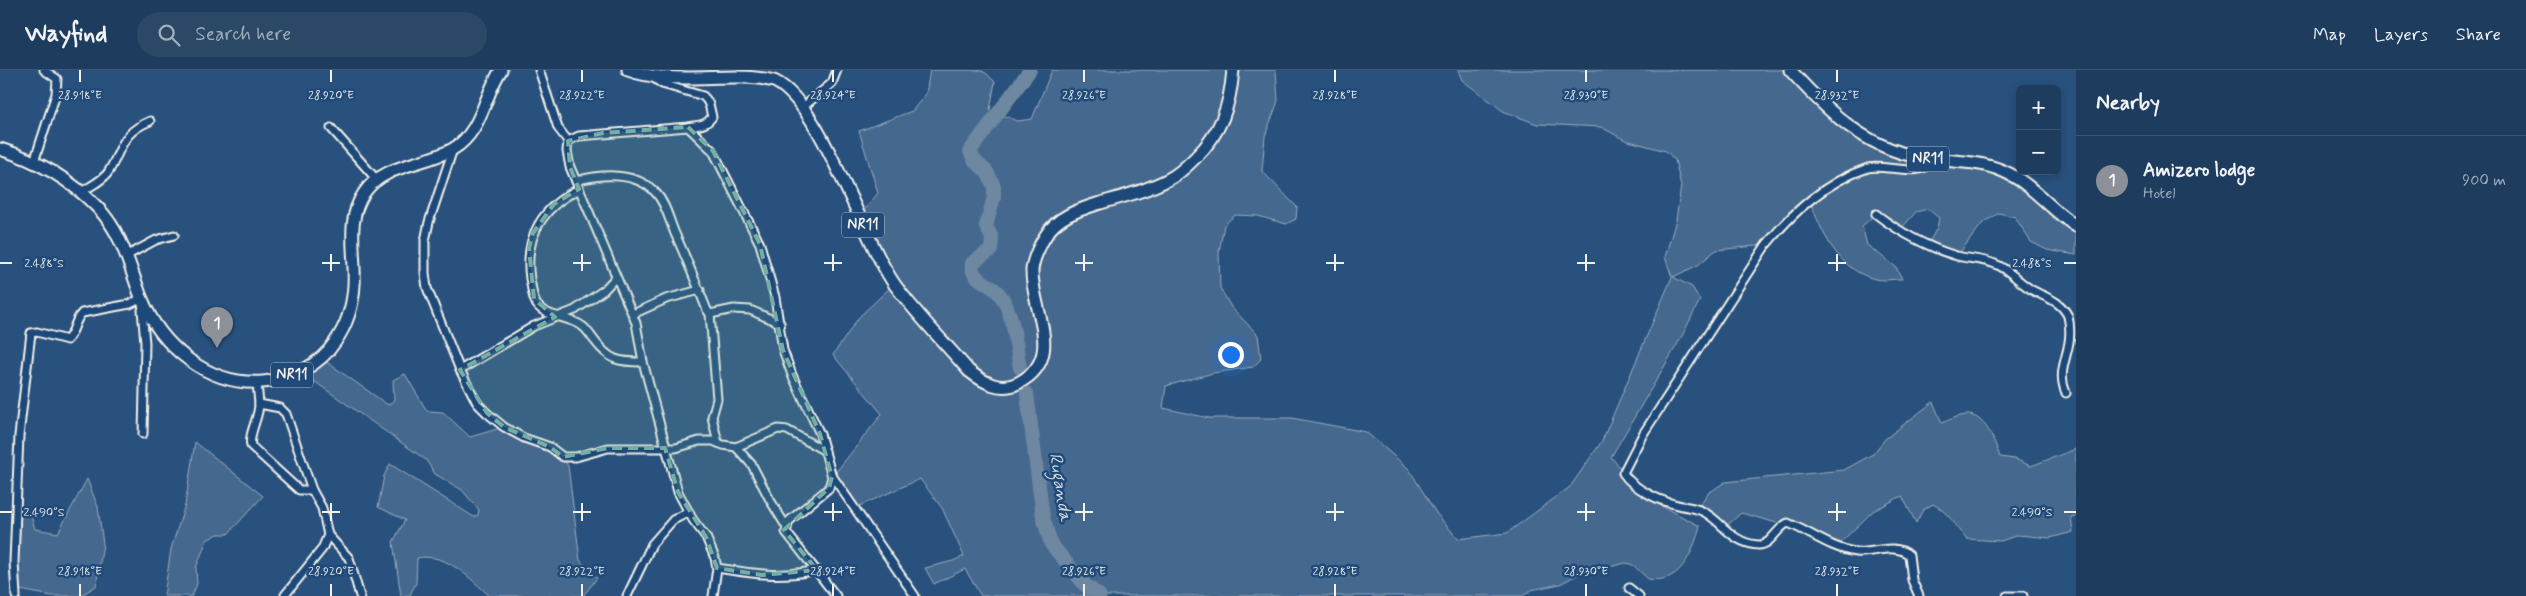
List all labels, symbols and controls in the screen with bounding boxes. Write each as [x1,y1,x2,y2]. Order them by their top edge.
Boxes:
search box [137,12,487,57]
text: Wayfind [25,19,107,50]
icon: search [155,21,183,49]
text: Search here [195,22,291,47]
text: Map [2313,23,2346,47]
text: Layers [2374,23,2428,47]
text: Share [2456,23,2501,47]
map controls [2016,85,2061,175]
button: + [2016,85,2061,130]
text: 28.918°E [58,88,102,104]
text: 28.920°E [308,88,354,104]
text: 28.922°E [559,88,605,104]
text: 28.924°E [810,88,856,104]
text: 28.926°E [1062,88,1106,104]
text: 28.928°E [1312,88,1358,104]
text: 28.930°E [1564,88,1608,104]
text: 28.932°E [1815,88,1859,104]
text: Nearby [2096,89,2160,117]
button: − [2016,130,2061,175]
road number: NR11 [1907,146,1949,172]
text: Amizero lodge [2143,158,2255,183]
text: 1 [2108,170,2116,191]
text: 900 m [2462,170,2506,191]
text: Hotel [2143,183,2176,204]
road number: NR11 [842,212,884,238]
text: 2.488°S [24,256,64,272]
text: 2.488°S [2012,256,2052,272]
pin: 1 [201,307,233,348]
your location [1218,342,1244,368]
road number: NR11 [271,362,313,388]
water label: Ruganda [1041,451,1077,524]
text: 2.490°S [24,505,65,521]
text: 2.490°S [2012,505,2053,521]
text: 28.918°E [58,564,102,580]
text: 28.920°E [308,564,354,580]
text: 28.922°E [559,564,605,580]
text: 28.924°E [810,564,856,580]
text: 28.926°E [1062,564,1106,580]
text: 28.928°E [1312,564,1358,580]
text: 28.930°E [1564,564,1608,580]
text: 28.932°E [1815,564,1859,580]

